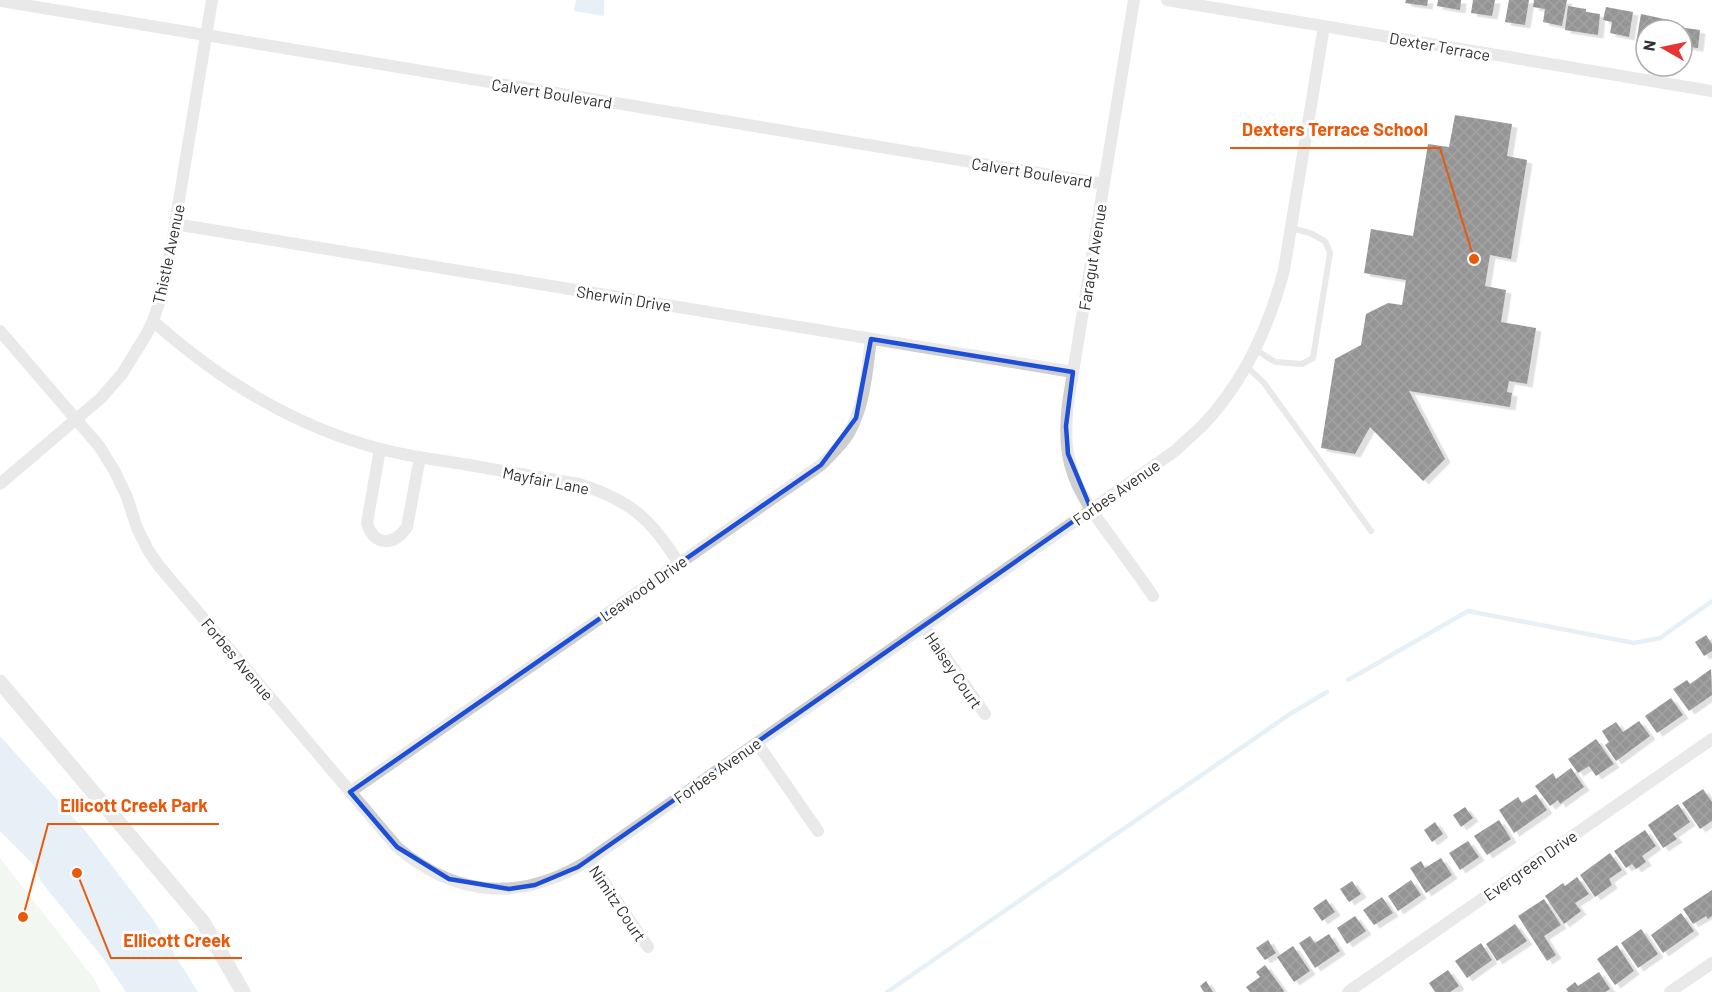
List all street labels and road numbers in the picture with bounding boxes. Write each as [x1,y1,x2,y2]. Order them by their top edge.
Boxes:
street label: Dexter Terrace [1388,28,1492,64]
street label: Calvert Boulevard [490,74,614,112]
street label: Calvert Boulevard [970,153,1094,191]
street label: Thistle Avenue [148,202,188,306]
street label: Faragut Avenue [1074,202,1110,312]
street label: Sherwin Drive [575,281,673,315]
street label: Forbes Avenue [1069,455,1163,529]
street label: Mayfair Lane [501,462,591,498]
street label: Leawood Drive [596,551,690,625]
street label: Forbes Avenue [198,614,278,704]
street label: Halsey Court [922,628,986,712]
street label: Forbes Avenue [670,733,764,807]
street label: Evergreen Drive [1479,826,1581,904]
street label: Nimitz Court [586,862,650,944]

